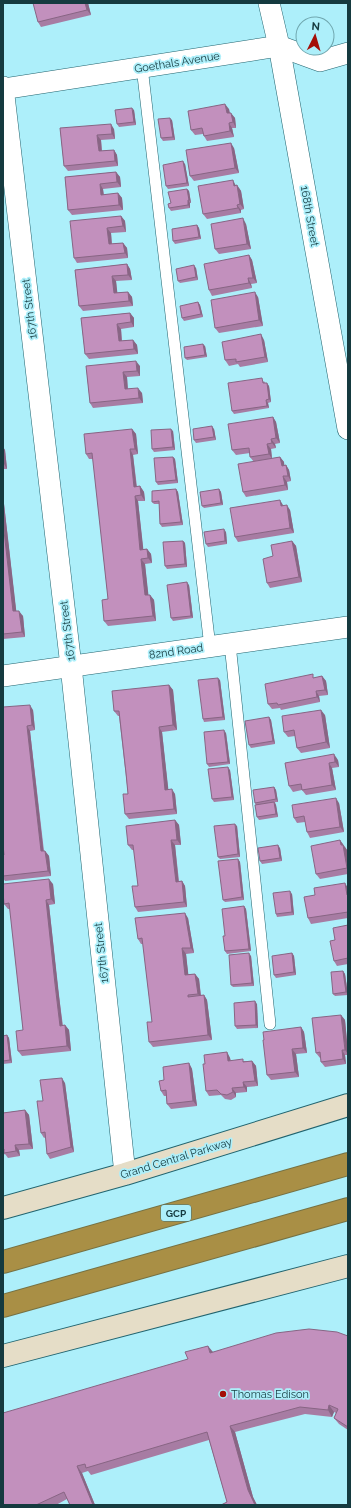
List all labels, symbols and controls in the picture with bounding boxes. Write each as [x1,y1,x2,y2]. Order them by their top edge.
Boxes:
north arrow [295,16,335,56]
text: N [311,20,321,33]
street label: Goethals Avenue [133,49,221,76]
street label: 168th Street [298,185,321,248]
street label: 167th Street [19,278,40,340]
street label: 167th Street [57,600,78,662]
street label: 82nd Road [148,641,204,662]
street label: 167th Street [92,922,111,984]
street label: Grand Central Parkway [119,1135,234,1182]
road number: GCP [161,1205,191,1221]
place label: Thomas Edison [231,1388,309,1401]
marker: Thomas Edison [218,1389,228,1399]

